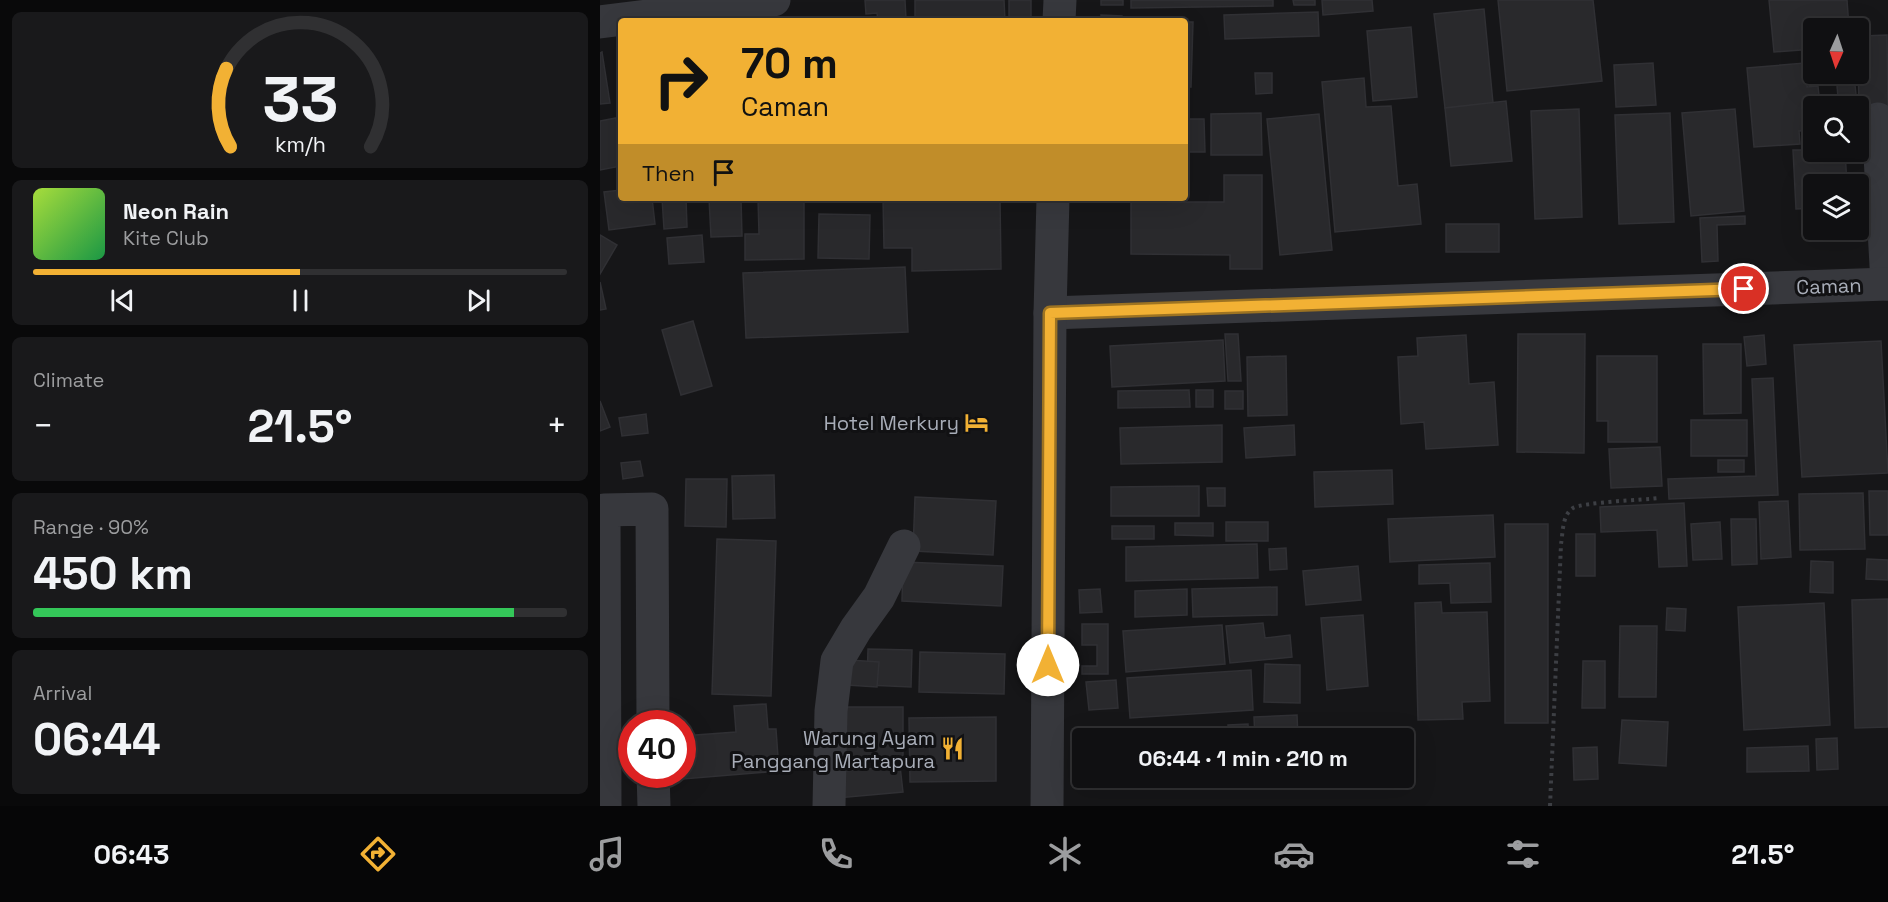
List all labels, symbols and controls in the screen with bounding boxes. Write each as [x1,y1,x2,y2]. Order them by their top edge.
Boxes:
north arrow [1803,18,1869,84]
map controls [1803,18,1869,240]
text: 70 m [741,37,838,90]
icon: right [642,42,720,120]
text: 33 [262,60,338,139]
text: Caman [741,89,829,124]
button: search [1803,96,1869,162]
text: km/h [274,131,326,158]
icon: arrive [707,156,740,189]
text: Then [642,159,695,187]
button: layers [1803,174,1869,240]
text: Neon Rain [123,197,229,225]
text: Kite Club [123,225,209,251]
pin [1718,263,1769,314]
icon: arrive [1727,272,1760,305]
street label: Caman [1796,272,1862,300]
icon: previous [106,284,139,317]
icon: pause [284,284,317,317]
icon: next [462,284,495,317]
text: Climate [33,367,104,393]
text: 21.5° [247,398,353,455]
text: − [33,405,53,447]
text: + [547,405,567,447]
place label: Hotel Merkury [824,410,959,436]
hotel icon: Hotel Merkury [964,410,990,436]
text: Range · 90% [33,514,149,540]
text: 450 km [33,545,193,602]
position arrow [1016,633,1080,697]
text: Arrival [33,680,92,706]
speed limit sign: 40 [618,710,696,788]
text: 06:44 [33,711,161,768]
place label: Warung Ayam Panggang Martapura [731,725,935,774]
restaurant icon: Warung Ayam Panggang Martapura [940,736,966,762]
text: 06:44 · 1 min · 210 m [1138,744,1348,772]
icon: directions [357,833,399,875]
icon: music [586,833,628,875]
icon: phone [815,833,857,875]
icon: climate [1044,833,1086,875]
icon: car [1273,833,1315,875]
icon: filters [1502,833,1544,875]
text: 06:43 [94,837,169,872]
text: 21.5° [1731,837,1794,872]

